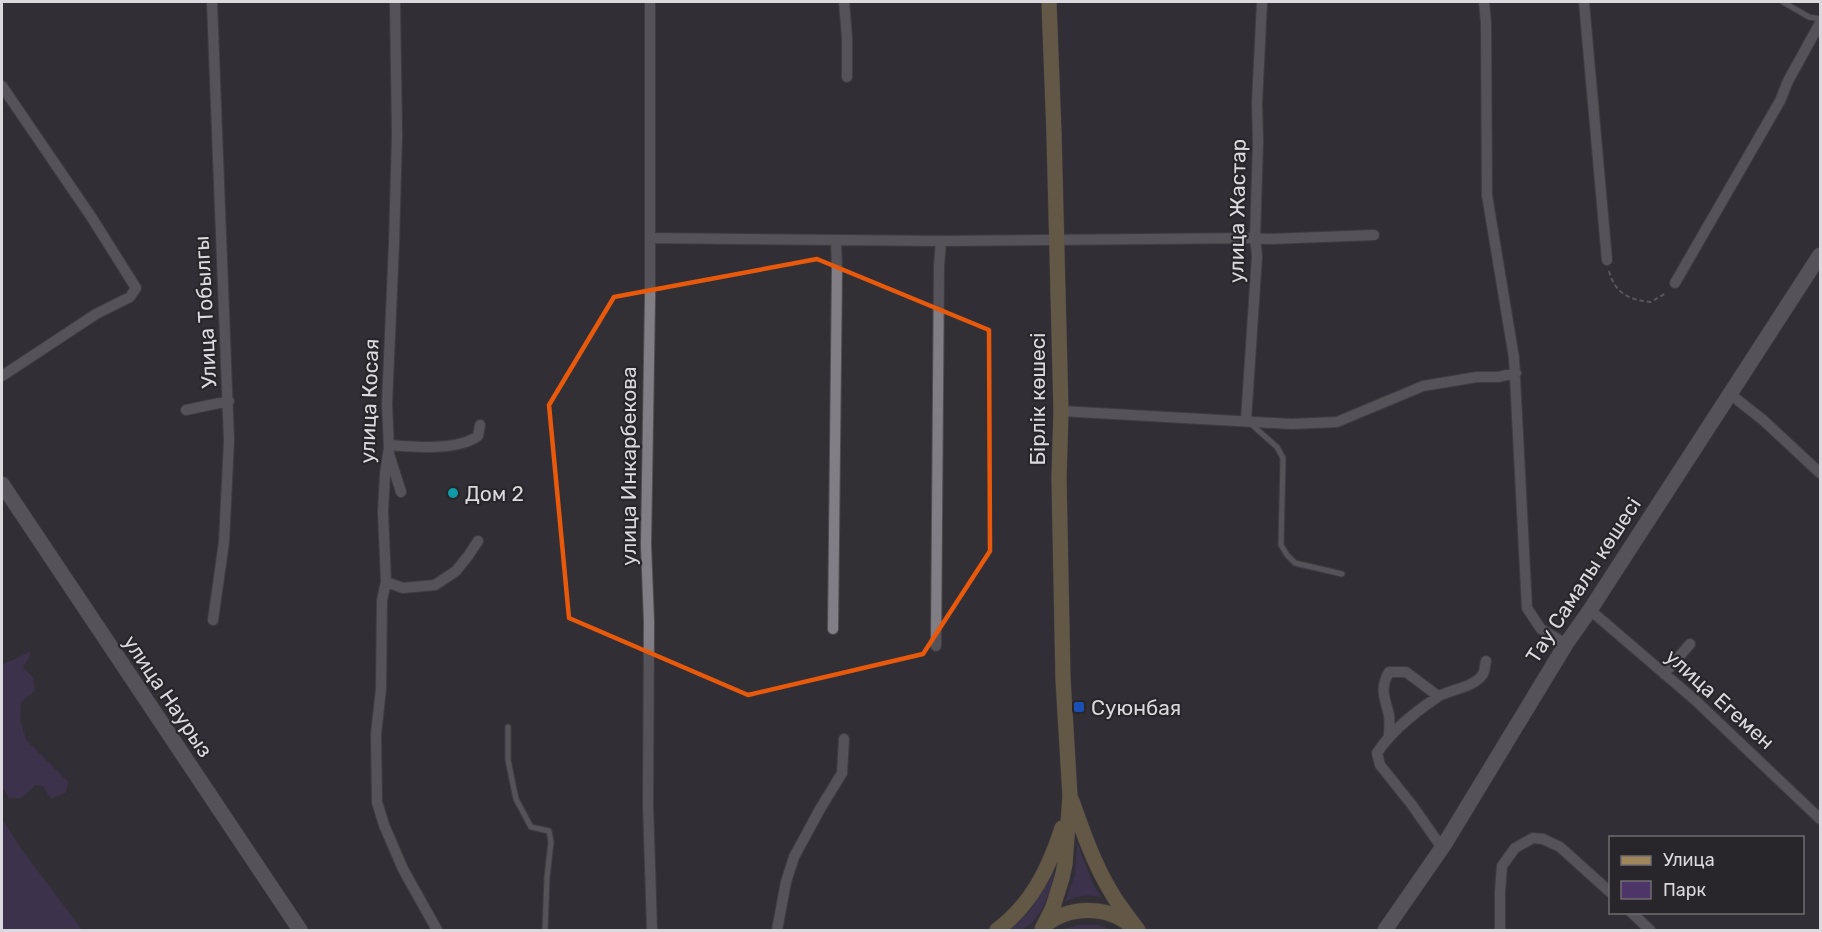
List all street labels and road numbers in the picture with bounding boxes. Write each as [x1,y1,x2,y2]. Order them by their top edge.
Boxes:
street label: улица Жастар [1223,139,1251,283]
street label: Улица Тобылгы [189,235,221,389]
street label: Бірлік көшесі [1025,333,1050,465]
street label: улица Косая [354,338,384,464]
street label: улица Инкарбекова [616,366,641,566]
street label: Тау Самалы көшесі [1520,493,1646,667]
street label: улица Наурыз [118,630,218,762]
street label: улица Егемен [1660,644,1780,754]

